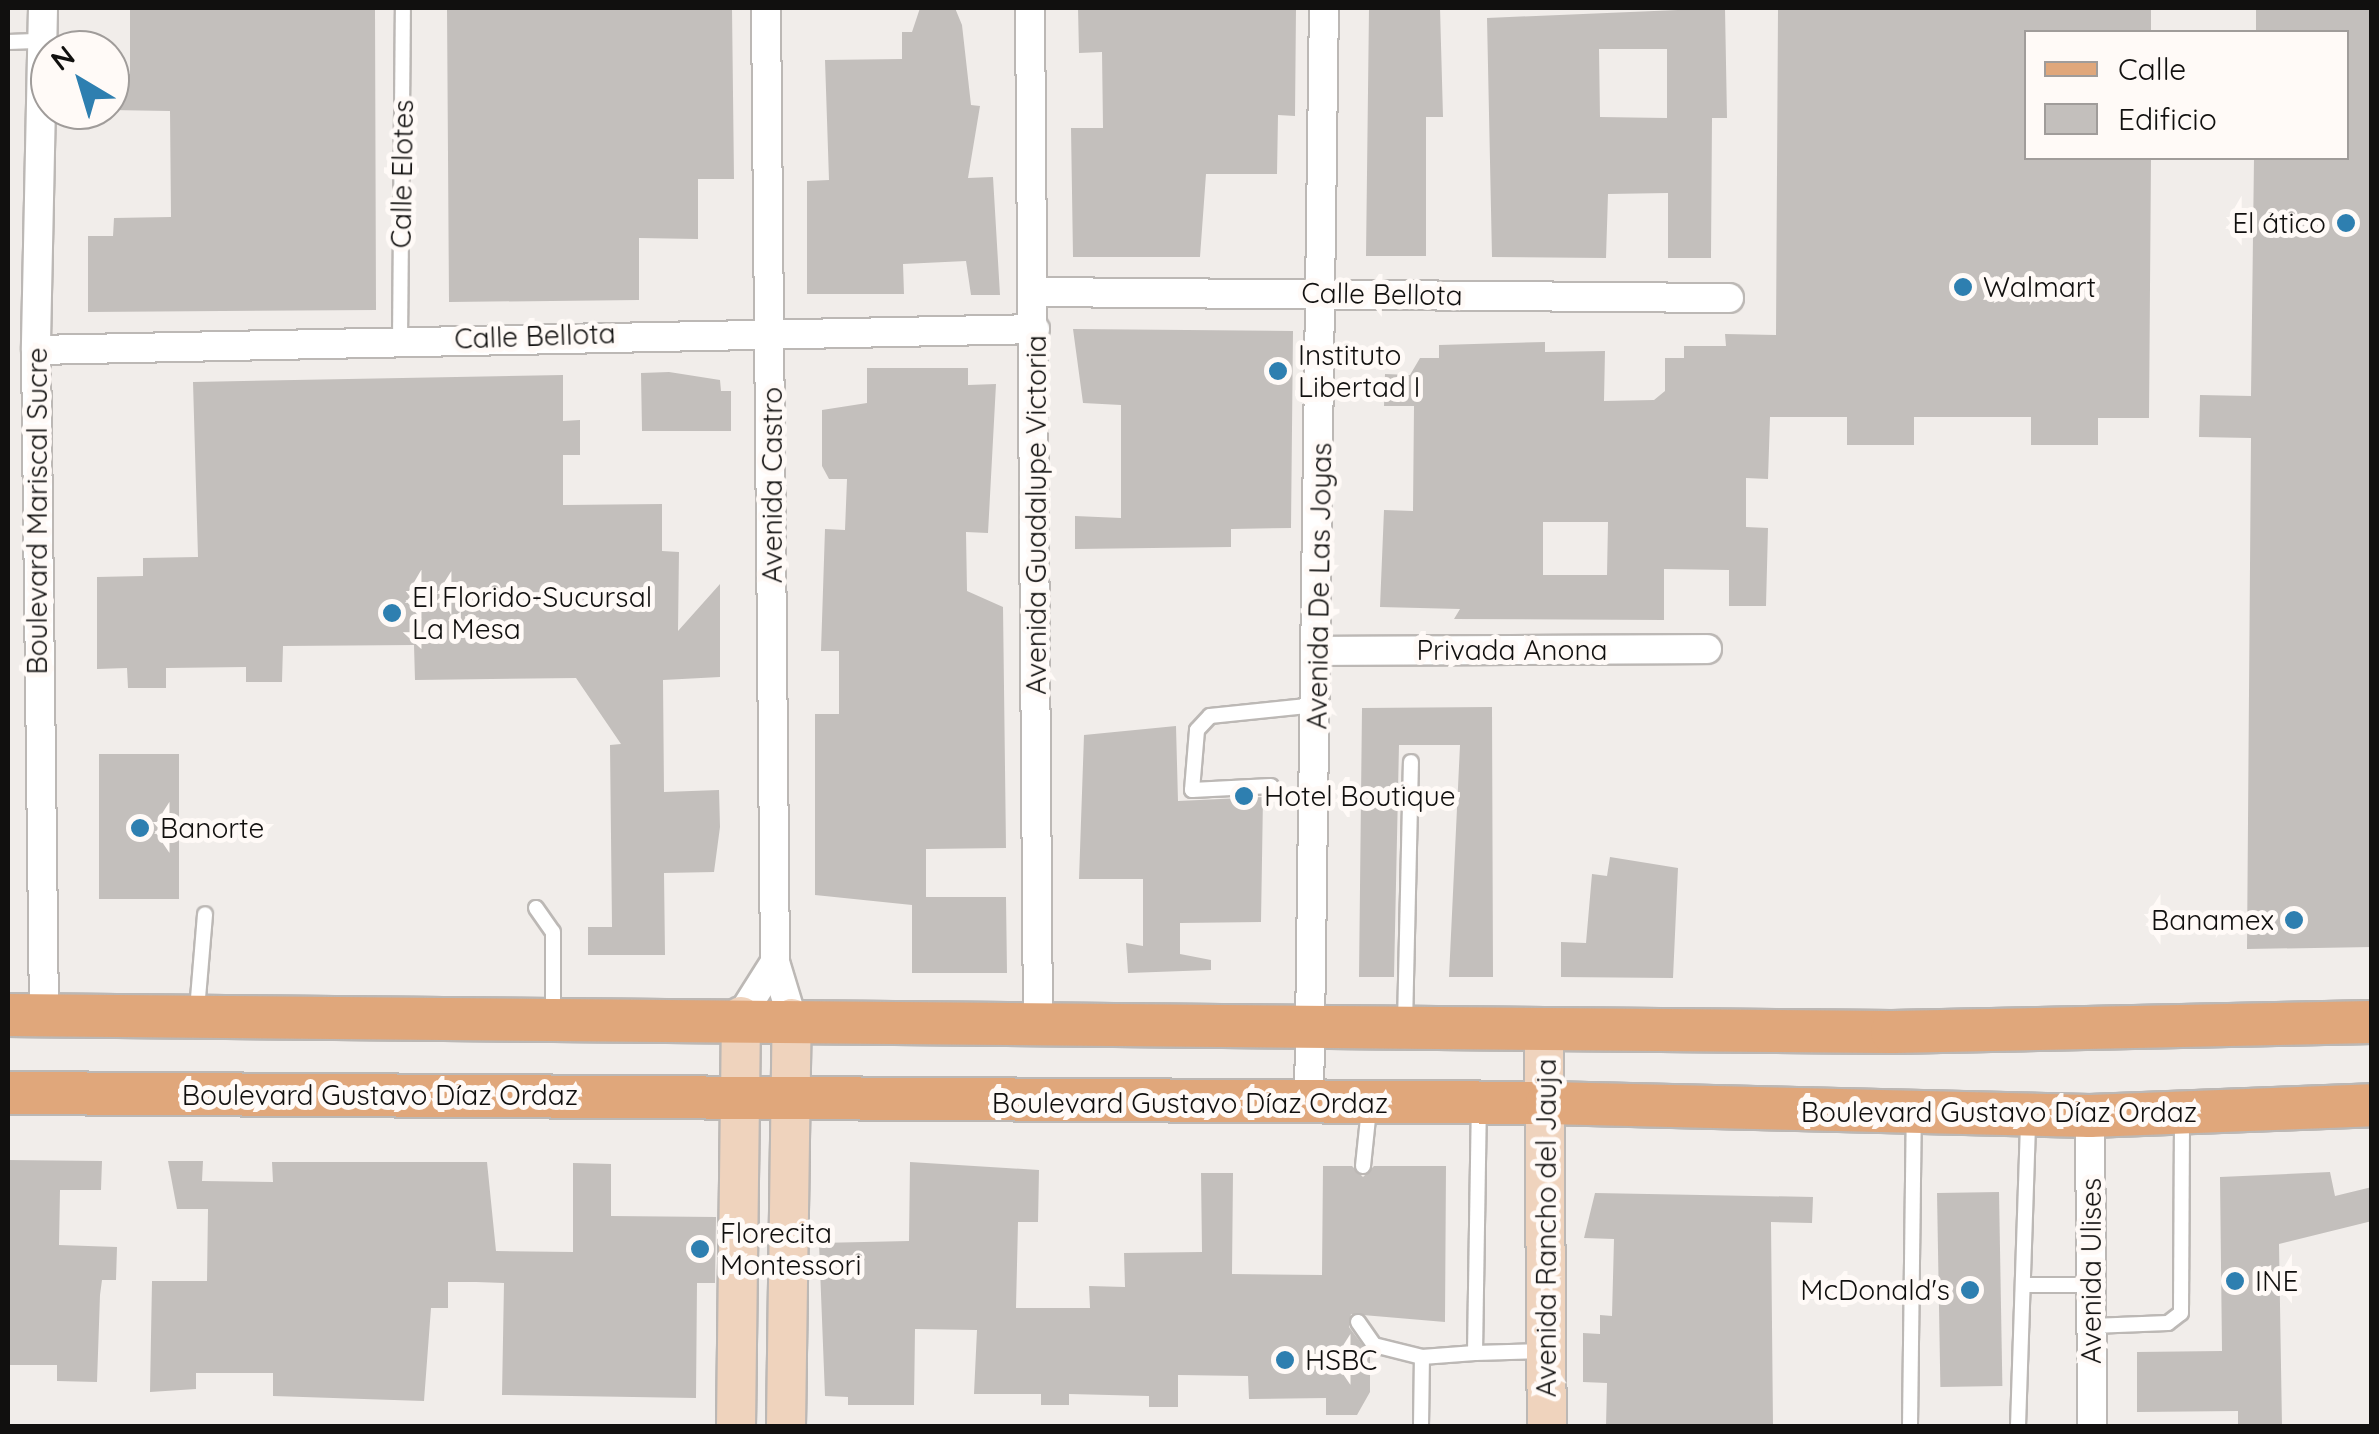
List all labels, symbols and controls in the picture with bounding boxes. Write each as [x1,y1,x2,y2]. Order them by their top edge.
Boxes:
north arrow [30,30,130,130]
legend [2024,30,2349,160]
text: N [44,37,81,78]
text: Calle [2118,50,2186,88]
street label: Calle Elotes [384,99,420,249]
text: Edificio [2118,100,2217,138]
place label: El ático [2232,206,2326,240]
marker: El ático [2335,212,2357,234]
place label: Walmart [1983,270,2096,304]
street label: Calle Bellota [1301,276,1463,312]
marker: Walmart [1952,276,1974,298]
street label: Calle Bellota [454,316,616,356]
street label: Avenida Guadalupe Victoria [1019,335,1053,695]
place label: Instituto Libertad I [1298,338,1421,404]
street label: Boulevard Mariscal Sucre [20,347,54,675]
marker: Instituto Libertad I [1267,360,1289,382]
street label: Avenida Castro [755,387,789,583]
street label: Avenida De Las Joyas [1300,442,1338,730]
place label: El Florido-Sucursal La Mesa [412,580,652,646]
marker: El Florido-Sucursal La Mesa [381,602,403,624]
street label: Privada Anona [1416,633,1608,667]
place label: Hotel Boutique [1264,779,1456,813]
marker: Hotel Boutique [1233,785,1255,807]
place label: Banorte [160,811,264,845]
marker: Banorte [129,817,151,839]
place label: Banamex [2151,903,2274,937]
marker: Banamex [2283,909,2305,931]
street label: Avenida Rancho del Jauja [1529,1059,1563,1397]
street label: Boulevard Gustavo Díaz Ordaz [182,1078,578,1112]
street label: Boulevard Gustavo Díaz Ordaz [992,1086,1388,1120]
street label: Boulevard Gustavo Díaz Ordaz [1801,1095,2197,1129]
street label: Avenida Ulises [2074,1178,2108,1364]
place label: Florecita Montessori [720,1216,861,1282]
marker: Florecita Montessori [689,1238,711,1260]
place label: INE [2255,1264,2298,1298]
marker: INE [2224,1270,2246,1292]
place label: McDonald's [1800,1273,1950,1307]
marker: McDonald's [1959,1279,1981,1301]
place label: HSBC [1305,1343,1377,1377]
marker: HSBC [1274,1349,1296,1371]

